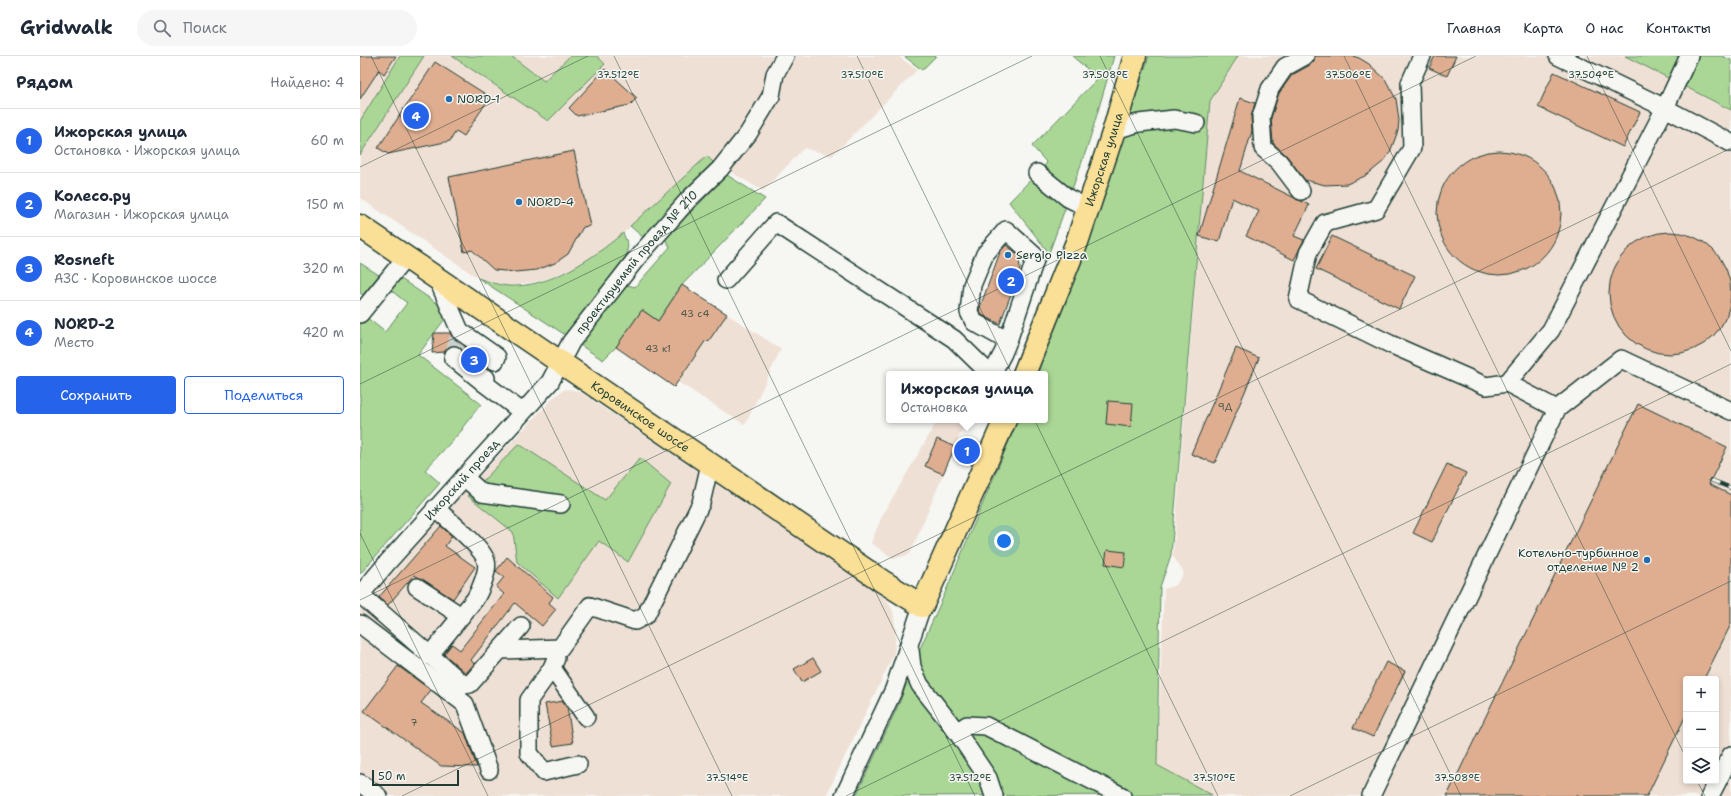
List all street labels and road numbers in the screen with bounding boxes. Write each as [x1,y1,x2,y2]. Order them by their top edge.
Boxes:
street label: Ижорская улица [1081,110,1127,209]
street label: проектируемый проезд № 210 [572,187,701,338]
street label: Коровинское шоссе [588,377,693,456]
street label: Ижорский проезд [421,435,503,524]

